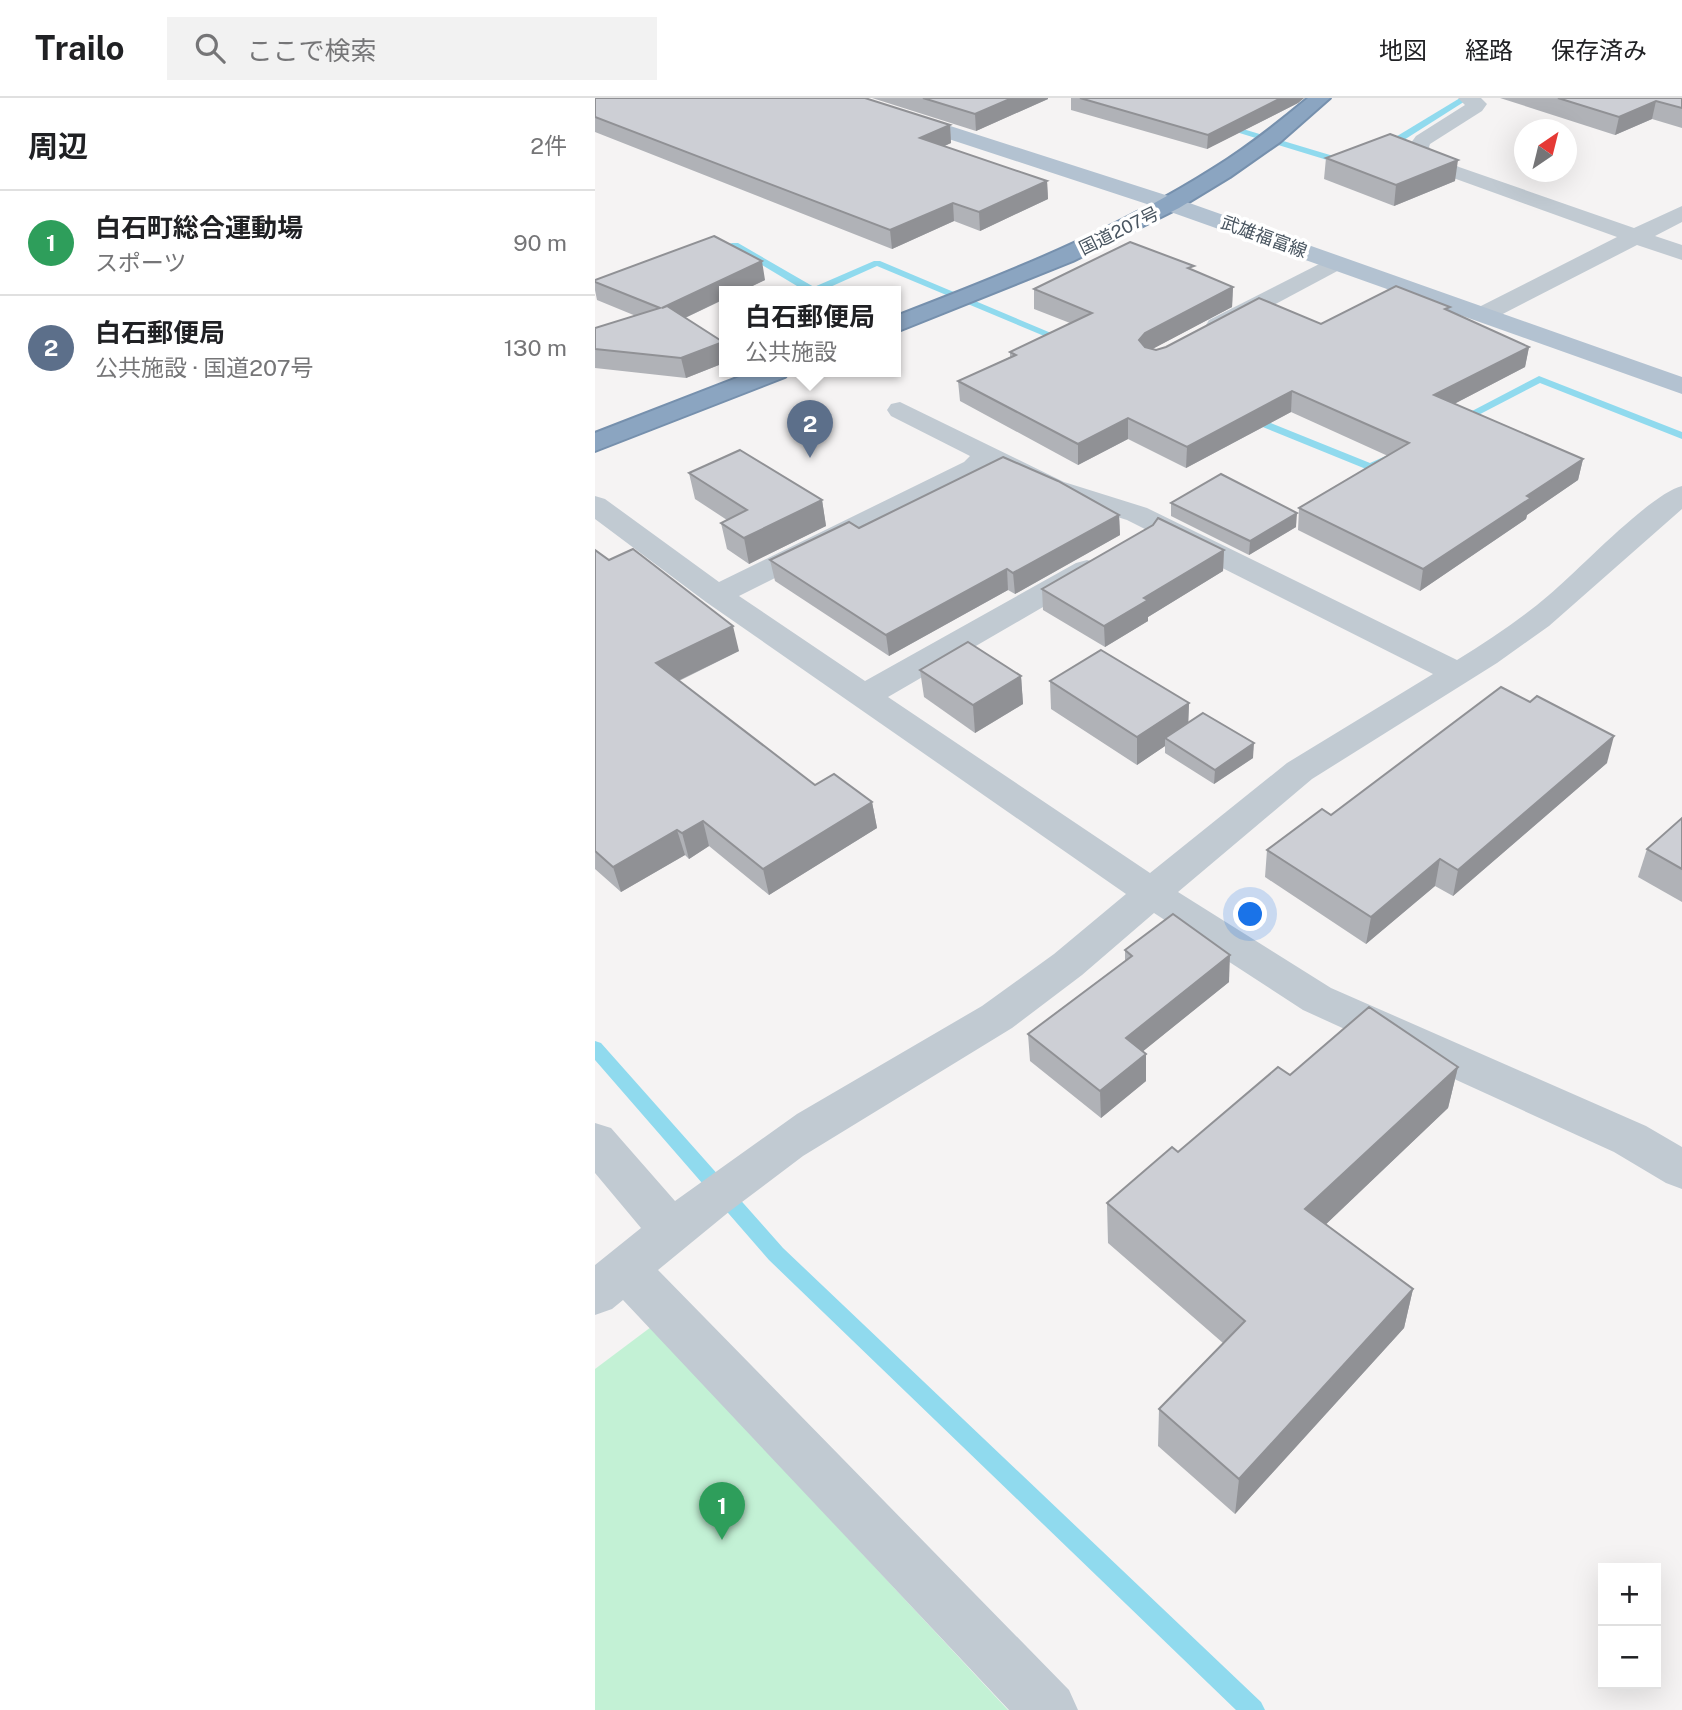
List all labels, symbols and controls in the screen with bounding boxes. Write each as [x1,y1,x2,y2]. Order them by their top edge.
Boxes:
search box [167,17,657,80]
text: Trailo [35,29,125,67]
icon: search [191,29,229,67]
text: ここで検索 [247,35,377,66]
text: 地図 [1379,36,1427,64]
text: 経路 [1465,36,1513,64]
text: 保存済み [1551,36,1647,64]
north arrow [1514,119,1577,182]
text: 周辺 [28,128,88,164]
text: 2件 [530,132,567,159]
street label: 国道207号 [1075,202,1162,259]
street label: 武雄福富線 [1218,211,1310,262]
text: 白石町総合運動場 [95,212,303,243]
text: 1 [46,229,56,256]
text: 90 m [513,229,567,256]
text: スポーツ [95,249,187,276]
popup [719,286,901,377]
text: 白石郵便局 [745,301,875,332]
text: 白石郵便局 [95,317,225,348]
text: 2 [44,334,58,361]
text: 130 m [504,334,567,361]
text: 公共施設 [745,338,837,365]
text: 公共施設 · 国道207号 [95,354,313,381]
pin: 2 [787,400,833,458]
your location [1233,897,1267,931]
pin: 1 [699,1482,745,1540]
map controls [1598,1563,1661,1689]
button: + [1598,1563,1661,1626]
button: − [1598,1626,1661,1689]

